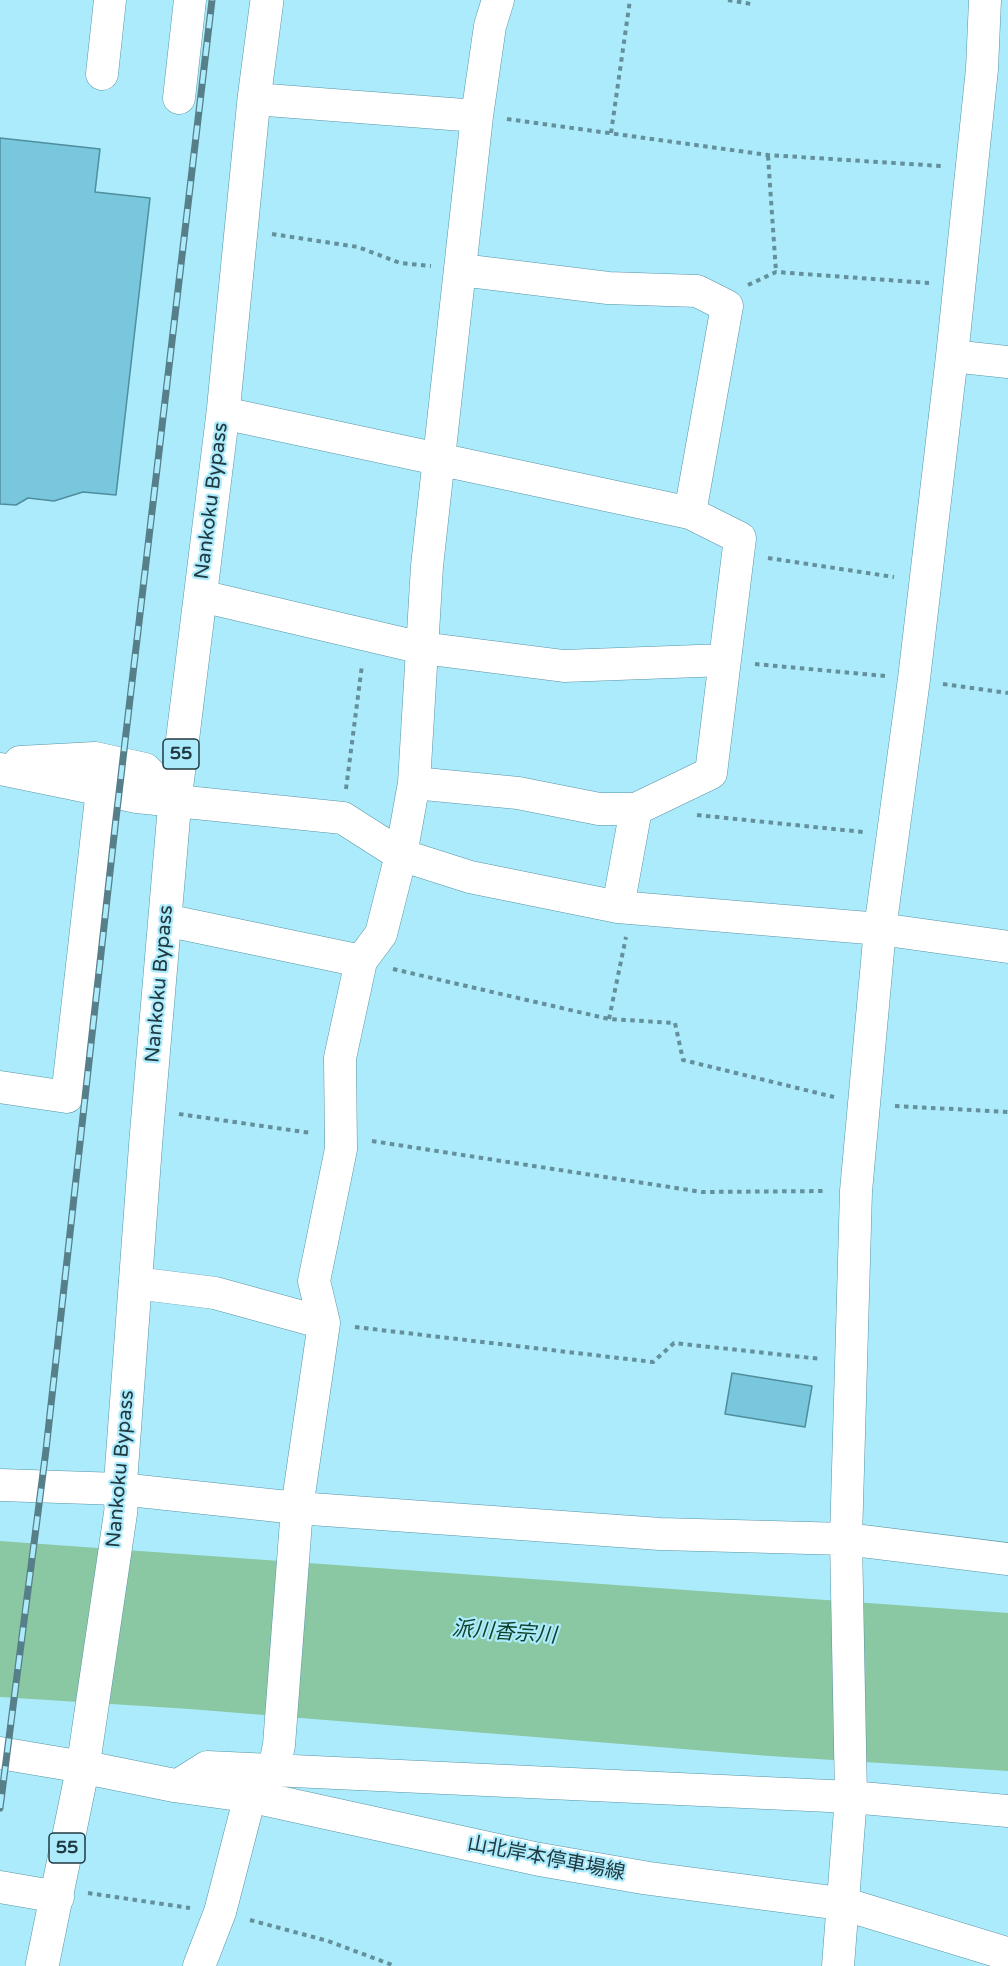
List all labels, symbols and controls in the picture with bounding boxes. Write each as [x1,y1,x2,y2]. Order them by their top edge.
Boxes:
street label: Nankoku Bypass [190,421,234,581]
road number: 55 [163,739,199,769]
street label: Nankoku Bypass [141,904,179,1064]
street label: Nankoku Bypass [102,1389,140,1549]
water label: 派川香宗川 [451,1617,557,1649]
street label: 山北岸本停車場線 [465,1832,627,1886]
road number: 55 [49,1833,85,1863]

